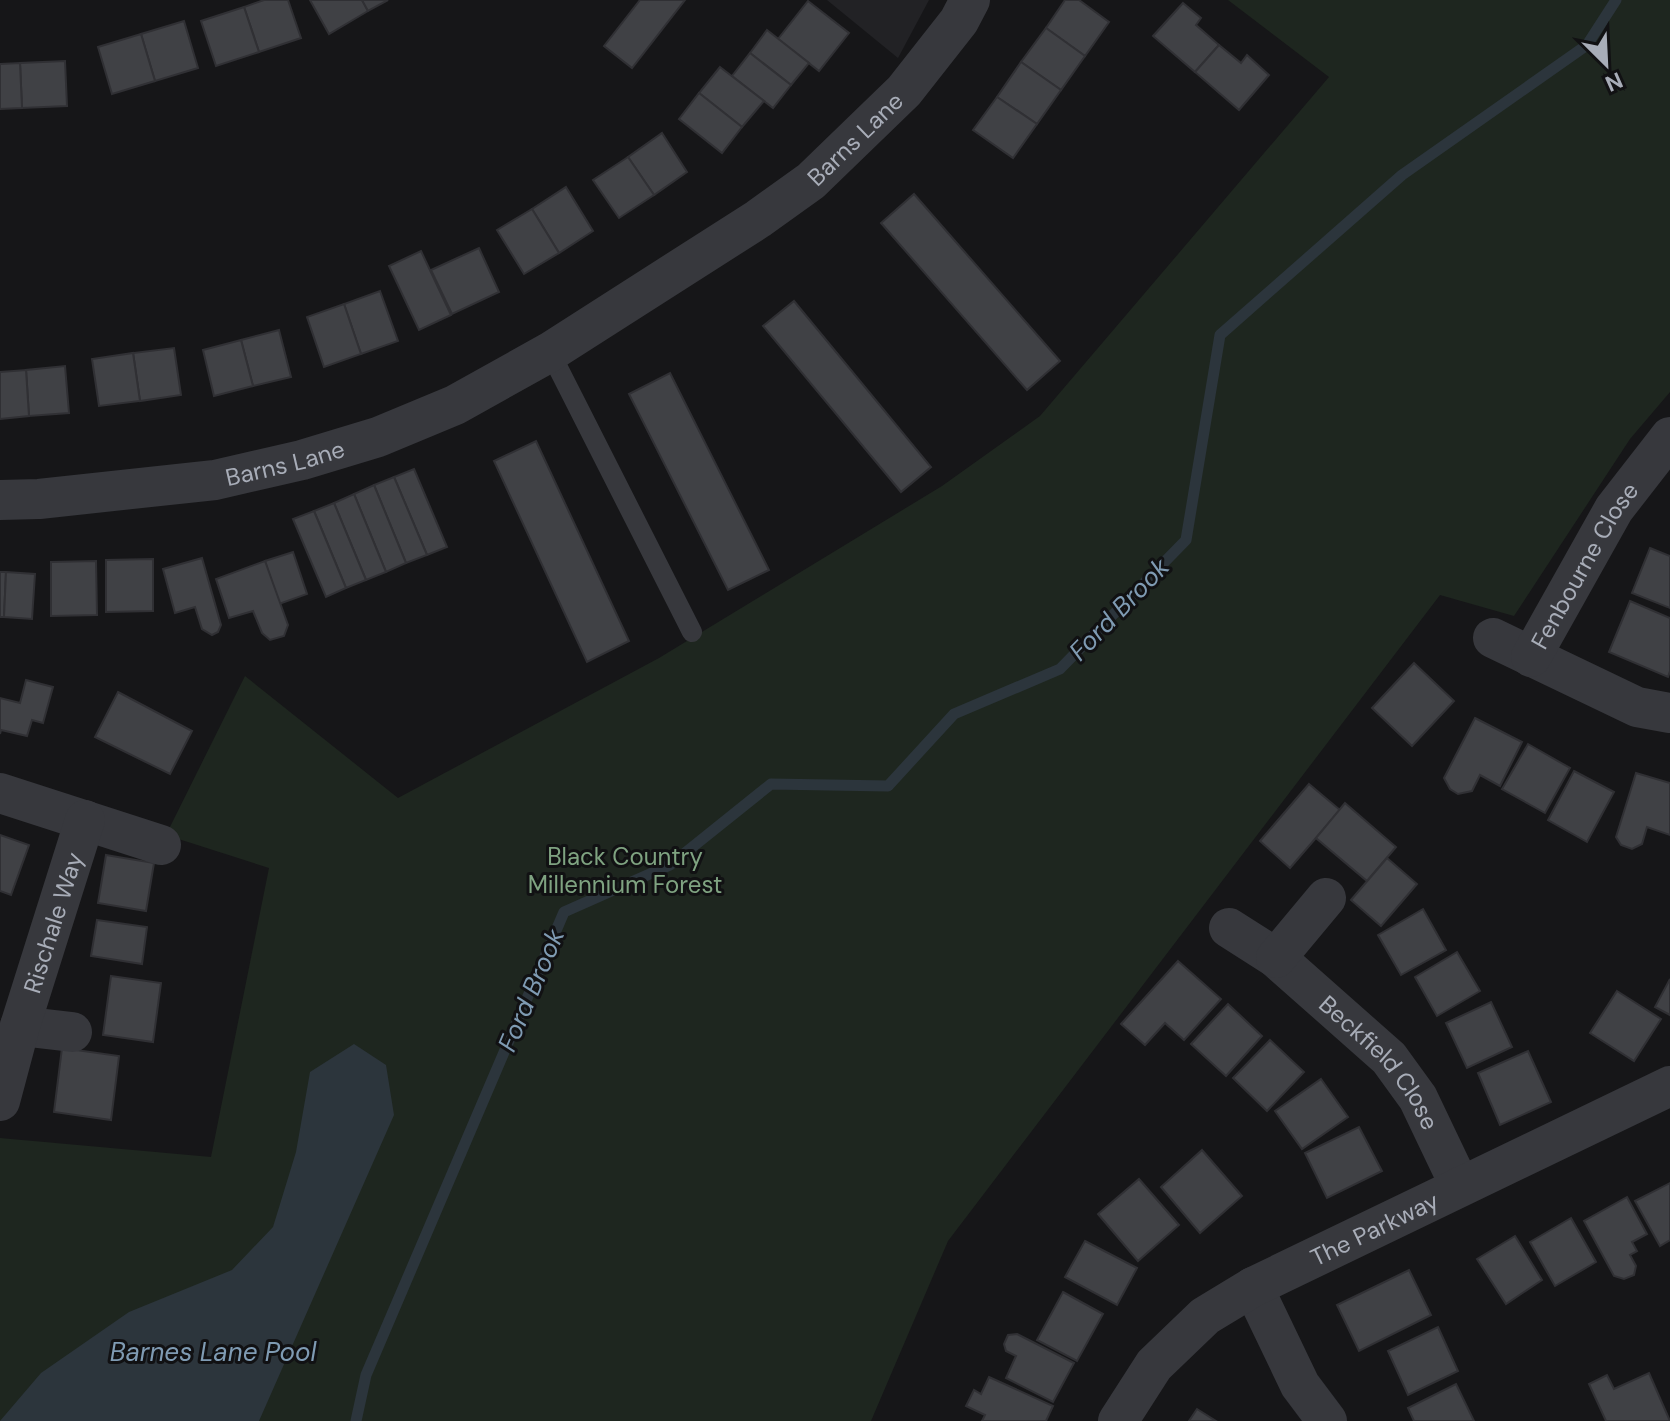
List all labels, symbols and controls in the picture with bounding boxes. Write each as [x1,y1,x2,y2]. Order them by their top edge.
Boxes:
north arrow [1566,24,1646,104]
text: N [1601,65,1627,98]
street label: Barns Lane [800,85,909,192]
street label: Barns Lane [222,433,348,493]
street label: Fenbourne Close [1523,476,1645,654]
water label: Ford Brook [1061,550,1177,668]
park label: Black Country Millennium Forest [528,841,722,900]
street label: Rischale Way [16,848,89,997]
water label: Ford Brook [490,923,572,1057]
street label: Beckfield Close [1313,988,1446,1135]
street label: The Parkway [1305,1184,1443,1273]
water label: Barnes Lane Pool [110,1335,317,1369]

